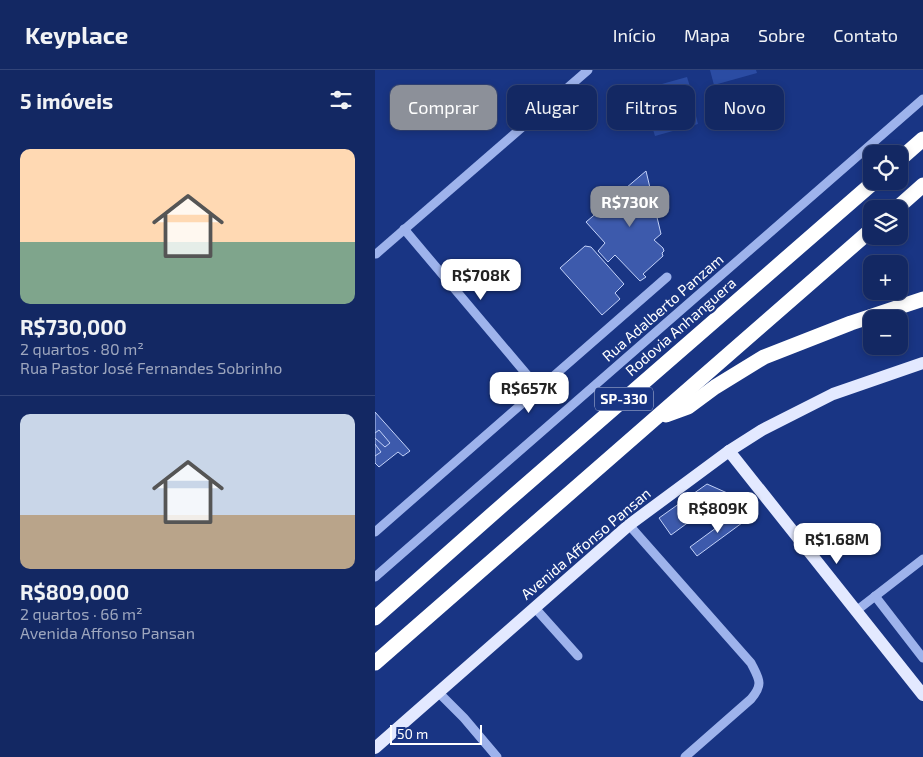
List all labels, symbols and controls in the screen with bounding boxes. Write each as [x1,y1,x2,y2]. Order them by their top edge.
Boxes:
text: Keyplace [25,20,128,49]
text: Início [613,24,656,46]
text: Mapa [684,24,730,46]
text: Sobre [758,24,805,46]
text: Contato [833,24,898,46]
chip: Comprar [390,85,497,130]
chip: Alugar [507,85,597,130]
chip: Filtros [607,85,695,130]
chip: Novo [705,85,784,130]
icon: filters [327,86,355,114]
text: 5 imóveis [20,88,113,113]
map controls [863,145,908,355]
button: locate [863,145,908,190]
icon: home [143,181,233,271]
pin: R$730K [589,186,671,228]
text: R$730K [601,192,659,211]
button: layers [863,200,908,245]
street label: Rua Adalberto Panzam [598,250,727,365]
button: + [863,255,908,300]
pin: R$708K [440,258,522,301]
text: R$708K [452,265,510,284]
street label: Rodovia Anhanguera [621,273,739,379]
button: − [863,310,908,355]
text: R$730,000 [20,314,127,339]
text: 2 quartos · 80 m² [20,339,144,358]
text: Rua Pastor José Fernandes Sobrinho [20,358,282,377]
pin: R$657K [488,372,570,414]
text: R$657K [501,378,557,397]
road number: SP-330 [595,388,653,410]
icon: home [143,447,233,537]
street label: Avenida Affonso Pansan [517,484,654,603]
pin: R$809K [677,492,759,534]
text: R$809K [688,498,748,517]
pin: R$1.68M [791,522,883,565]
text: R$1.68M [805,529,869,548]
text: R$809,000 [20,579,129,604]
text: 2 quartos · 66 m² [20,604,143,623]
text: Avenida Affonso Pansan [20,623,195,642]
scale bar [390,722,483,745]
text: 50 m [397,725,428,742]

